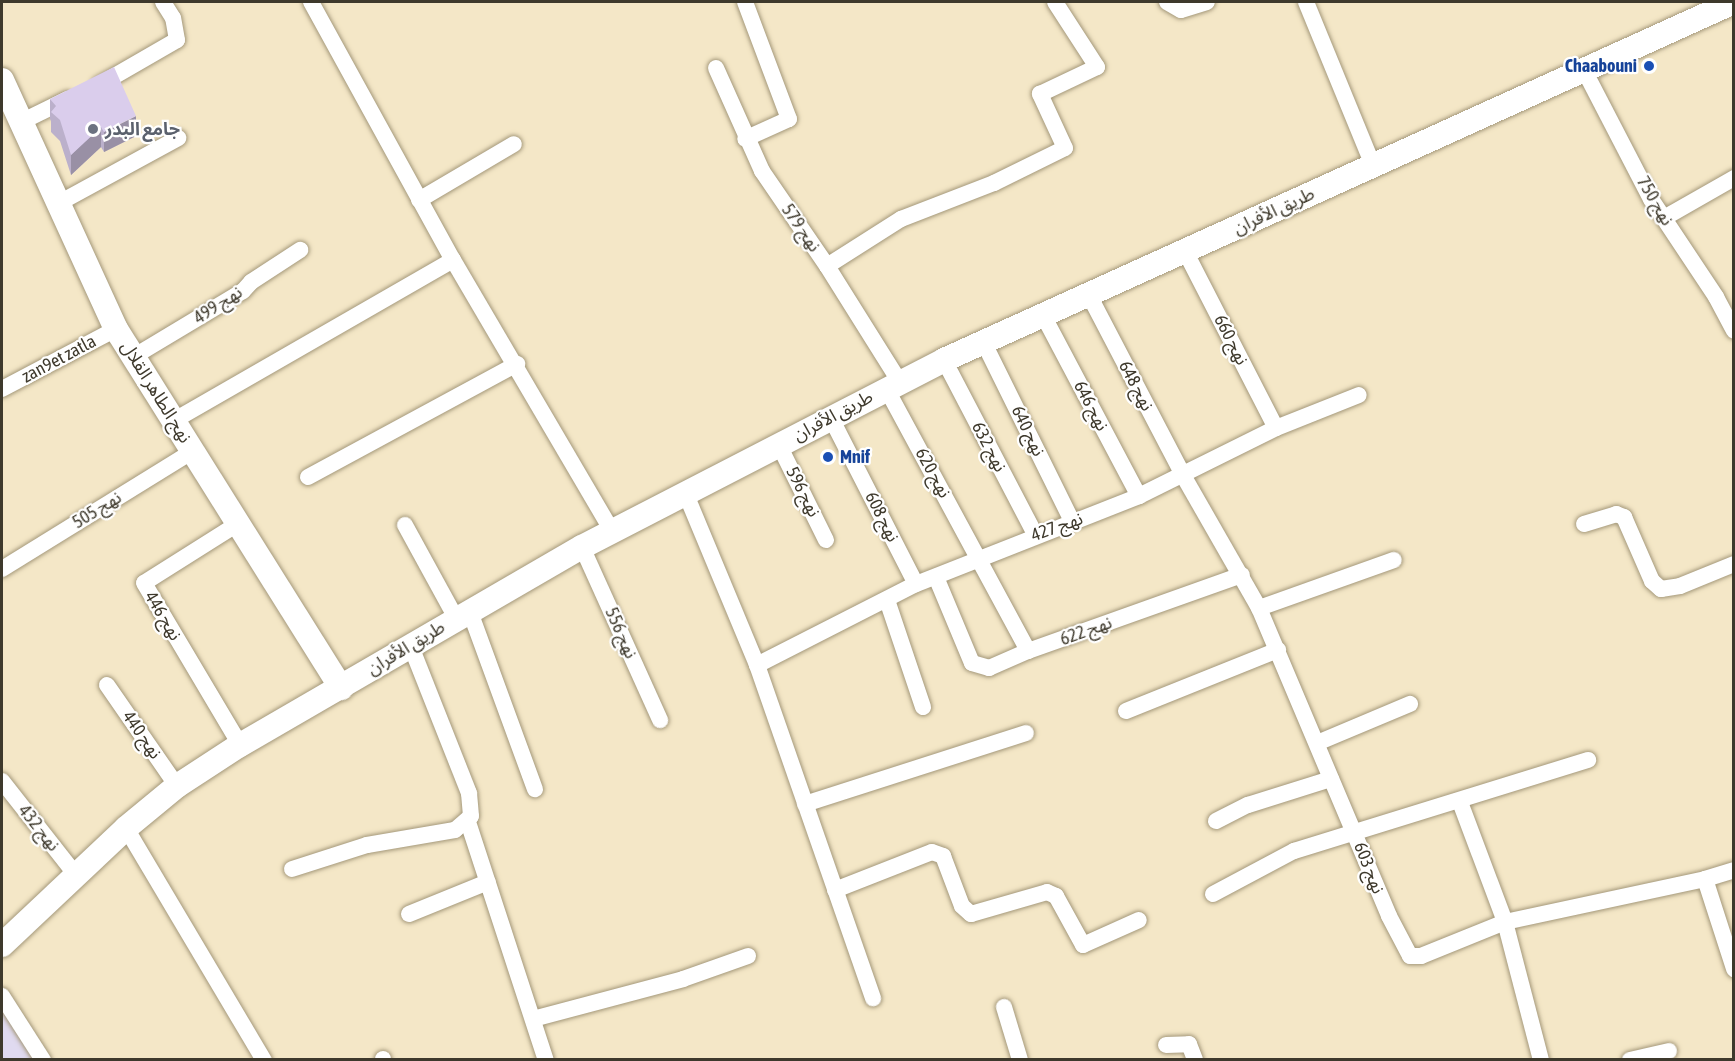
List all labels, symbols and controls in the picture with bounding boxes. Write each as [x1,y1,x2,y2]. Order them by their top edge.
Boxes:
place label: Chaabouni [1565,55,1637,77]
marker: Chaabouni [1642,59,1656,73]
place label: جامع البدر [105,118,180,140]
marker: جامع البدر [86,122,100,136]
street label: نهج 750 [1632,173,1678,229]
street label: طريق الأفران [1230,183,1318,239]
street label: نهج 579 [777,200,825,256]
street label: نهج 499 [190,281,246,329]
street label: نهج 660 [1209,311,1253,369]
street label: zan9et zatla [18,330,100,388]
street label: نهج الطاهر القلال [116,337,196,447]
street label: نهج 648 [1114,357,1158,415]
street label: نهج 646 [1069,377,1113,435]
street label: طريق الأفران [789,386,877,446]
street label: نهج 640 [1007,402,1049,460]
street label: نهج 632 [967,418,1011,476]
street label: نهج 620 [911,444,955,502]
place label: Mnif [840,446,870,468]
marker: Mnif [821,450,835,464]
street label: نهج 596 [781,463,825,521]
street label: نهج 505 [69,487,125,533]
street label: نهج 608 [860,488,904,546]
street label: نهج 427 [1028,508,1086,546]
street label: نهج 446 [140,588,186,644]
street label: نهج 556 [600,604,642,662]
street label: نهج 622 [1057,612,1115,650]
street label: طريق الأفران [363,616,449,680]
street label: نهج 440 [118,707,166,763]
street label: نهج 432 [14,800,64,856]
street label: نهج 603 [1349,839,1389,897]

